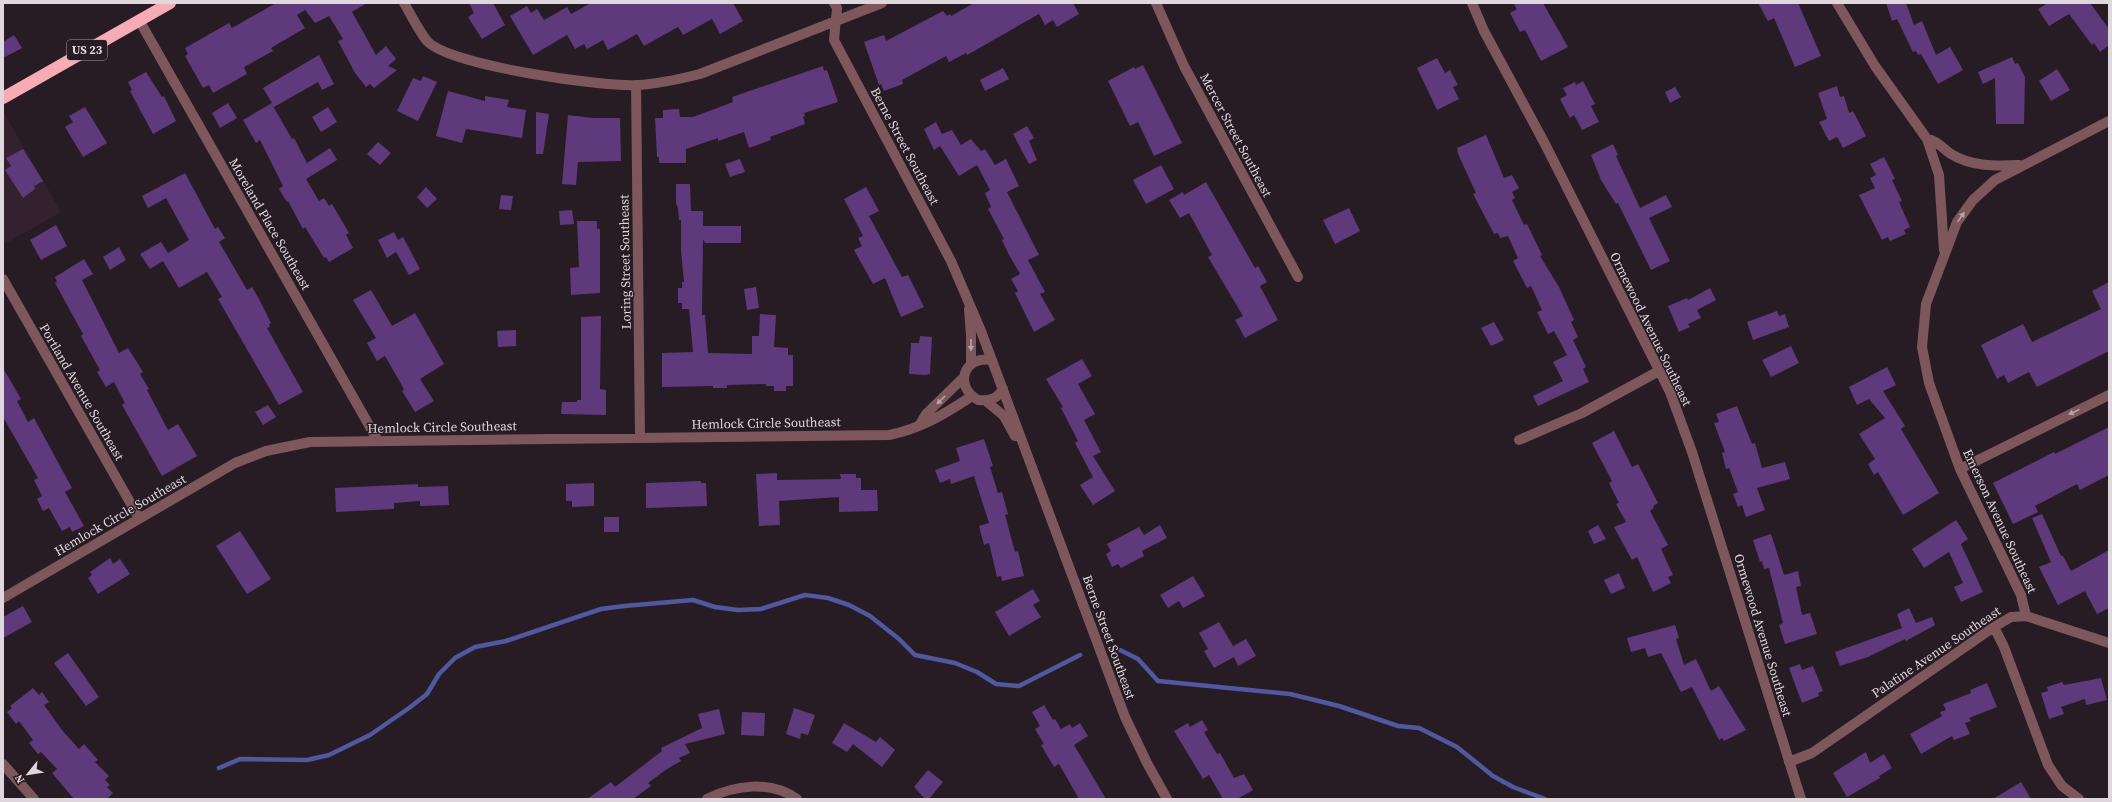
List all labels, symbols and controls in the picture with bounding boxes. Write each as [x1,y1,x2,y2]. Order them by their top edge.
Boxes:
road number: US 23 [67,40,107,60]
street label: Mercer Street Southeast [1196,70,1276,201]
street label: Berne Street Southeast [867,84,944,208]
street label: Moreland Place Southeast [225,155,315,294]
street label: Loring Street Southeast [615,194,635,330]
one-way arrow [1957,211,1965,222]
street label: Ormewood Avenue Southeast [1606,249,1696,409]
street label: Portland Avenue Southeast [36,321,129,464]
one-way arrow [968,339,974,352]
one-way arrow [936,395,946,405]
one-way arrow [2068,409,2080,415]
street label: Hemlock Circle Southeast [691,413,841,433]
street label: Hemlock Circle Southeast [367,417,517,437]
street label: Emerson Avenue Southeast [1959,446,2041,597]
street label: Hemlock Circle Southeast [51,470,189,560]
street label: Ormewood Avenue Southeast [1730,552,1796,719]
street label: Berne Street Southeast [1079,573,1140,702]
street label: Palatine Avenue Southeast [1868,602,2005,702]
north arrow [8,754,48,794]
text: N [11,772,28,786]

